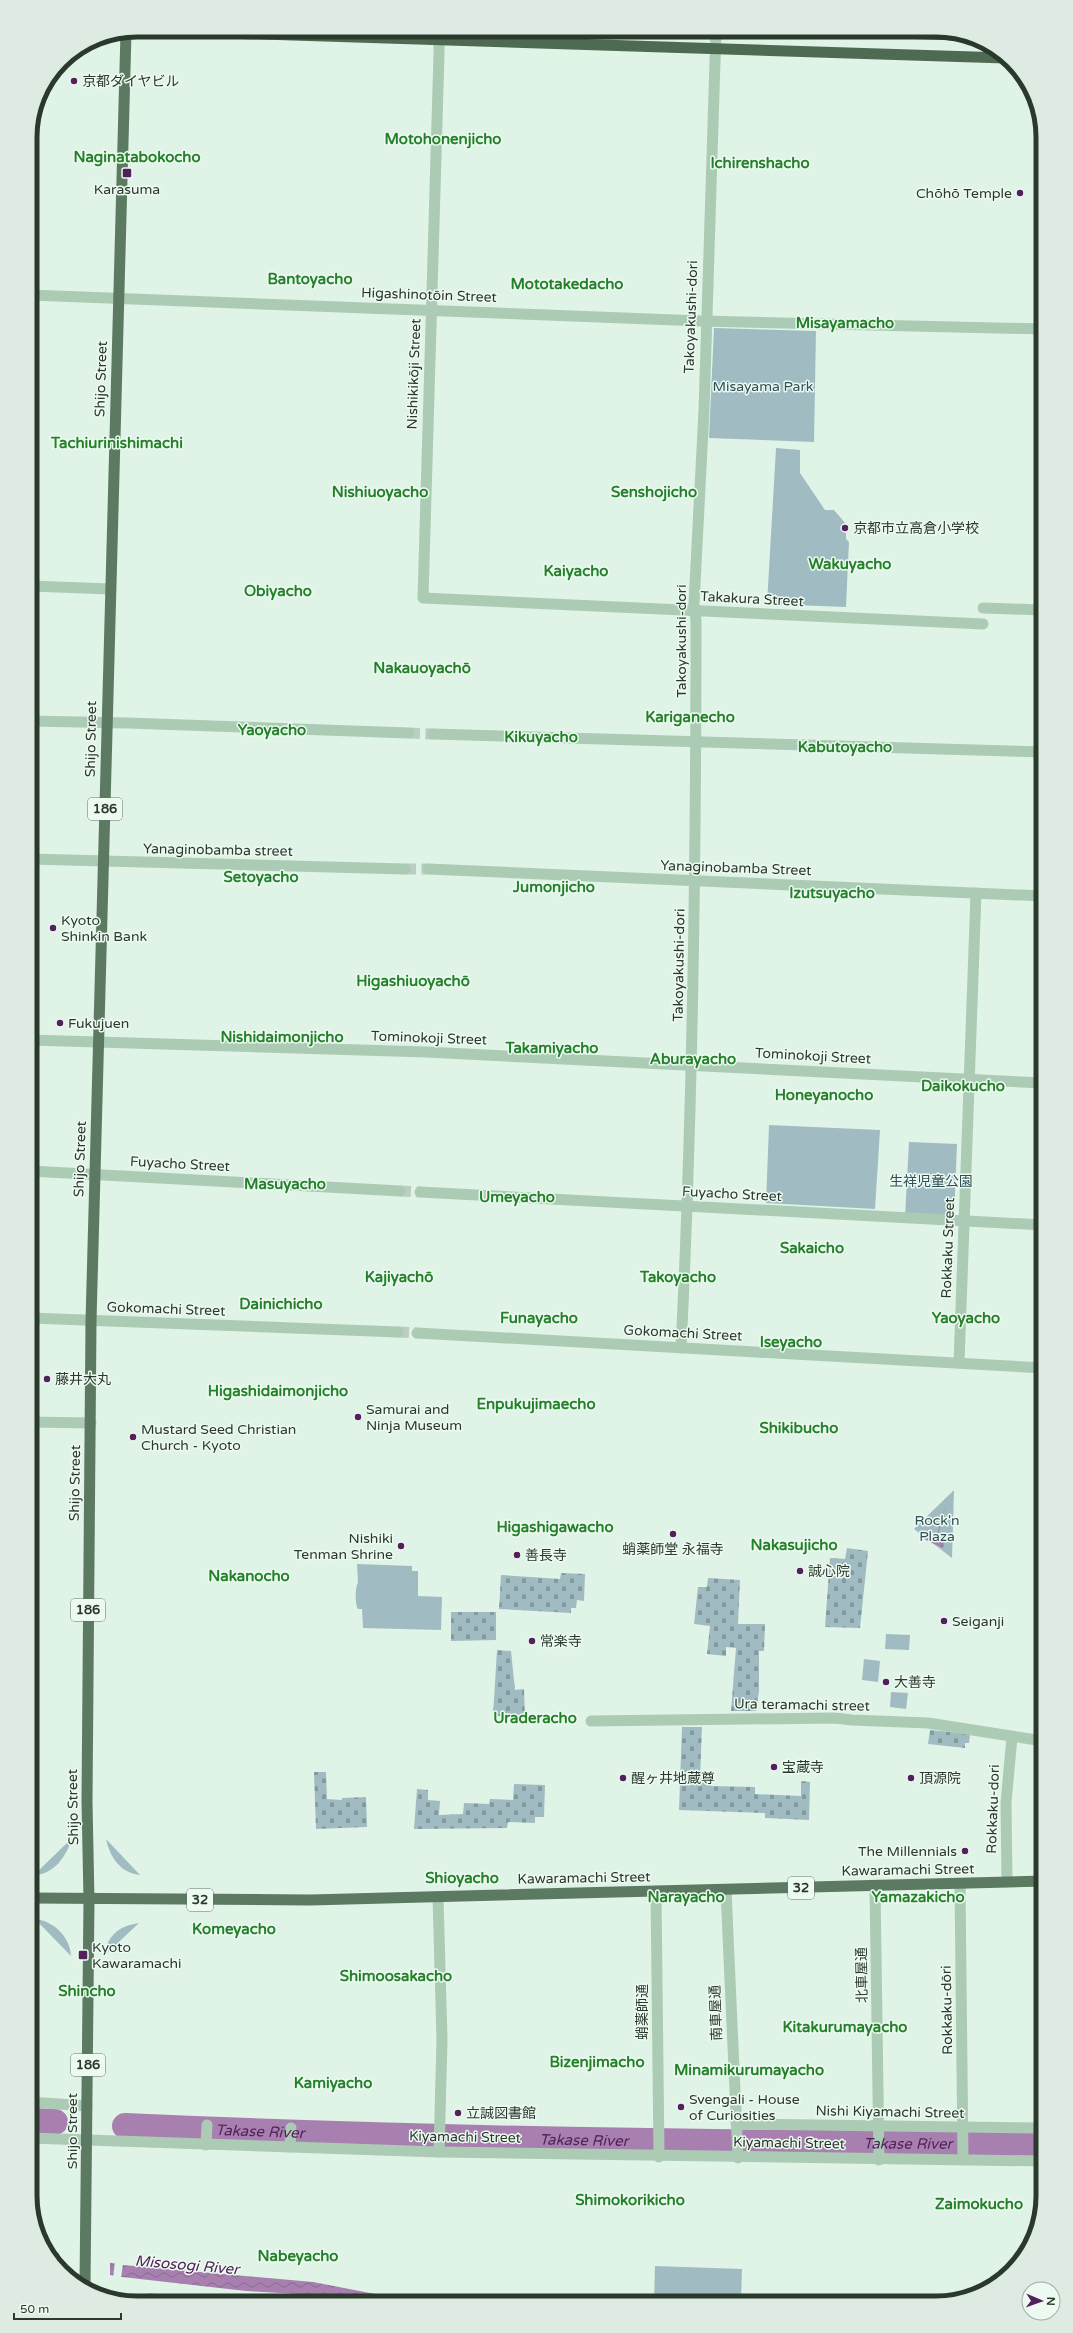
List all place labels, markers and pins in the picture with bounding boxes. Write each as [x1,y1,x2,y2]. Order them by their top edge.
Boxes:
place label: 京都ダイヤビル [82,73,180,90]
marker: 京都ダイヤビル [69,76,79,86]
marker: Karasuma [121,167,133,179]
place label: Karasuma [94,181,160,198]
place label: Chōhō Temple [916,185,1012,202]
marker: Chōhō Temple [1015,188,1025,198]
place label: 京都市立高倉小学校 [853,520,979,537]
marker: 京都市立高倉小学校 [840,523,850,533]
place label: Kyoto Shinkin Bank [61,912,147,945]
marker: Kyoto Shinkin Bank [48,923,58,933]
place label: Fukujuen [68,1015,129,1032]
marker: Fukujuen [55,1018,65,1028]
place label: 藤井大丸 [55,1371,111,1388]
marker: 藤井大丸 [42,1374,52,1384]
place label: Samurai and Ninja Museum [366,1401,462,1434]
marker: Samurai and Ninja Museum [353,1412,363,1422]
place label: Mustard Seed Christian Church - Kyoto [141,1421,296,1454]
marker: Mustard Seed Christian Church - Kyoto [128,1432,138,1442]
marker: 蛸薬師堂 永福寺 [668,1529,678,1539]
place label: Nishiki Tenman Shrine [294,1530,393,1563]
marker: Nishiki Tenman Shrine [396,1541,406,1551]
place label: 蛸薬師堂 永福寺 [622,1541,724,1558]
place label: 善長寺 [525,1547,567,1564]
marker: 善長寺 [512,1550,522,1560]
place label: 誠心院 [808,1563,850,1580]
marker: 誠心院 [795,1566,805,1576]
place label: Seiganji [952,1613,1004,1630]
marker: Seiganji [939,1616,949,1626]
place label: 常楽寺 [540,1633,582,1650]
marker: 常楽寺 [527,1636,537,1646]
place label: 大善寺 [894,1674,936,1691]
marker: 大善寺 [881,1677,891,1687]
place label: 宝蔵寺 [782,1759,824,1776]
marker: 宝蔵寺 [769,1762,779,1772]
place label: 醒ヶ井地蔵尊 [631,1770,715,1787]
place label: 頂源院 [919,1770,961,1787]
marker: 醒ヶ井地蔵尊 [618,1773,628,1783]
marker: 頂源院 [906,1773,916,1783]
place label: The Millennials [858,1843,957,1860]
marker: The Millennials [960,1846,970,1856]
place label: Kyoto Kawaramachi [92,1939,181,1972]
marker: Kyoto Kawaramachi [77,1949,89,1961]
place label: Svengali - House of Curiosities [689,2091,800,2124]
marker: Svengali - House of Curiosities [676,2102,686,2112]
place label: 立誠図書館 [466,2105,536,2122]
marker: 立誠図書館 [453,2108,463,2118]

